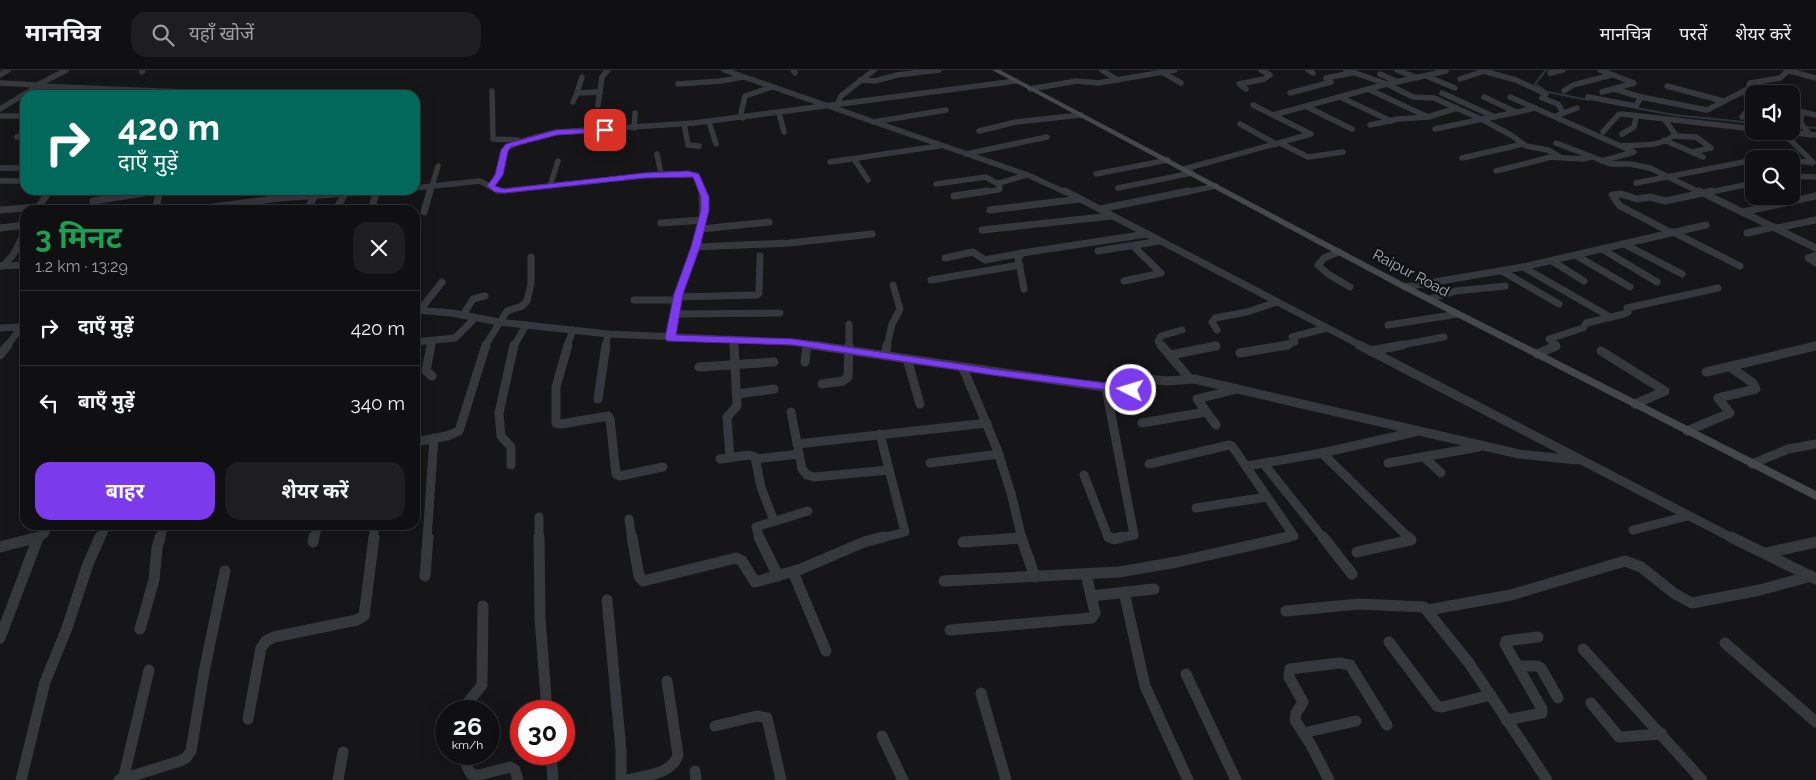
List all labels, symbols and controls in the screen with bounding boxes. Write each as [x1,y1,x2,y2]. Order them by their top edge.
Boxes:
search box [131,12,481,57]
text: मानचित्र [25,18,101,47]
icon: search [149,21,177,49]
text: यहाँ खोजें [189,22,254,44]
text: मानचित्र [1600,23,1651,44]
text: परतें [1679,23,1707,44]
text: शेयर करें [1735,23,1791,44]
map controls [1745,85,1800,205]
button: sound [1745,85,1800,140]
text: 420 m [118,107,220,148]
pin [584,109,626,151]
icon: right [35,110,100,175]
icon: arrive [591,116,619,144]
text: दाएँ मुड़ें [118,149,178,175]
button: search [1745,150,1800,205]
text: 3 मिनट [35,220,122,255]
button: close [353,222,405,274]
street label: Raipur Road [1370,245,1452,301]
text: 1.2 km · 13:29 [35,257,128,276]
icon: right [35,314,63,342]
text: दाएँ मुड़ें [78,315,134,337]
text: 420 m [351,317,405,339]
position arrow [1104,363,1156,415]
icon: left [35,389,63,417]
text: बाएँ मुड़ें [78,390,135,412]
text: 340 m [351,392,405,414]
button: बाहर [35,462,215,520]
button: शेयर करें [225,462,405,520]
speed limit sign: 30 [510,700,575,765]
text: 26 [453,711,482,741]
text: km/h [452,738,483,752]

